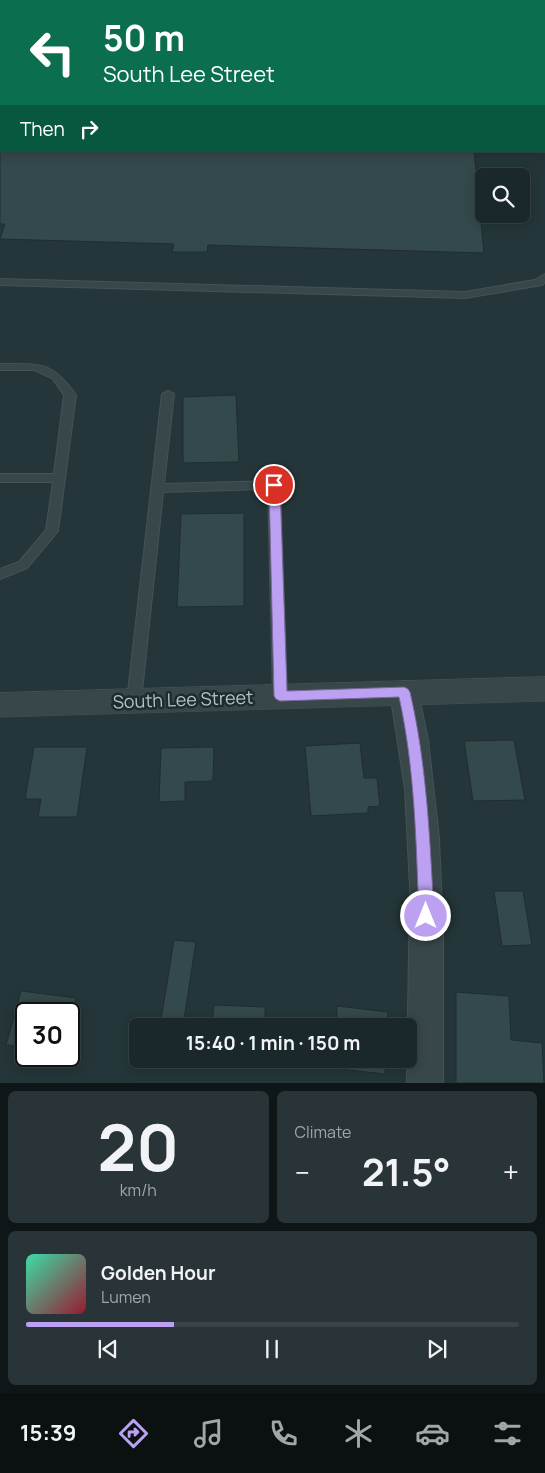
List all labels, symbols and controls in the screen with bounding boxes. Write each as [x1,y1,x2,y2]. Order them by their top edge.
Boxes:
text: 50 m [103,14,185,62]
icon: left [20,20,85,85]
text: South Lee Street [103,59,275,89]
icon: right [75,115,103,143]
text: Then [20,116,65,142]
map controls [475,168,530,223]
button: search [475,168,530,223]
pin [253,464,295,506]
icon: arrive [260,471,288,499]
street label: South Lee Street [112,685,254,713]
position arrow [399,889,451,941]
speed limit sign: 30 [15,1002,80,1067]
text: 15:40 · 1 min · 150 m [186,1030,360,1056]
text: 20 [98,1102,179,1191]
text: Climate [295,1121,351,1143]
text: 21.5° [362,1145,451,1197]
text: − [295,1153,310,1191]
text: + [503,1153,519,1191]
text: km/h [120,1179,157,1201]
text: Golden Hour [101,1260,215,1286]
text: Lumen [101,1286,151,1308]
icon: previous [94,1335,122,1363]
icon: pause [258,1335,286,1363]
icon: next [423,1335,451,1363]
icon: directions [116,1416,151,1451]
icon: music [191,1416,226,1451]
icon: phone [266,1416,301,1451]
icon: climate [341,1416,376,1451]
icon: car [415,1416,450,1451]
icon: filters [490,1416,525,1451]
text: 15:39 [20,1418,76,1448]

